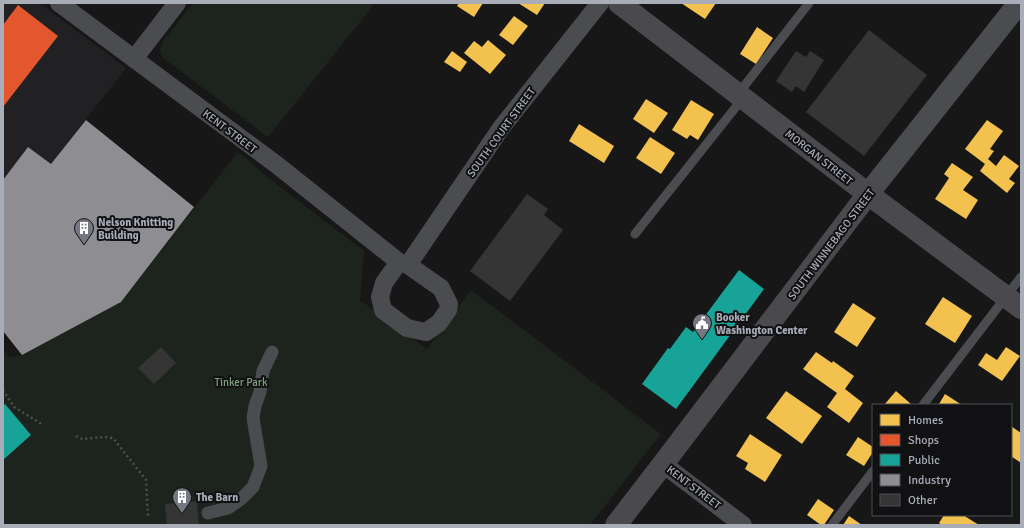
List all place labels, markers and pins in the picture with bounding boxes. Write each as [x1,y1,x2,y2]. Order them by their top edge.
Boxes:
place label: Nelson Knitting Building [98,216,173,242]
building icon: Nelson Knitting Building [73,217,95,245]
place label: Booker Washington Center [716,311,808,337]
public building icon: Booker Washington Center [691,312,713,340]
building icon: The Barn [171,486,193,514]
place label: The Barn [196,491,238,504]

